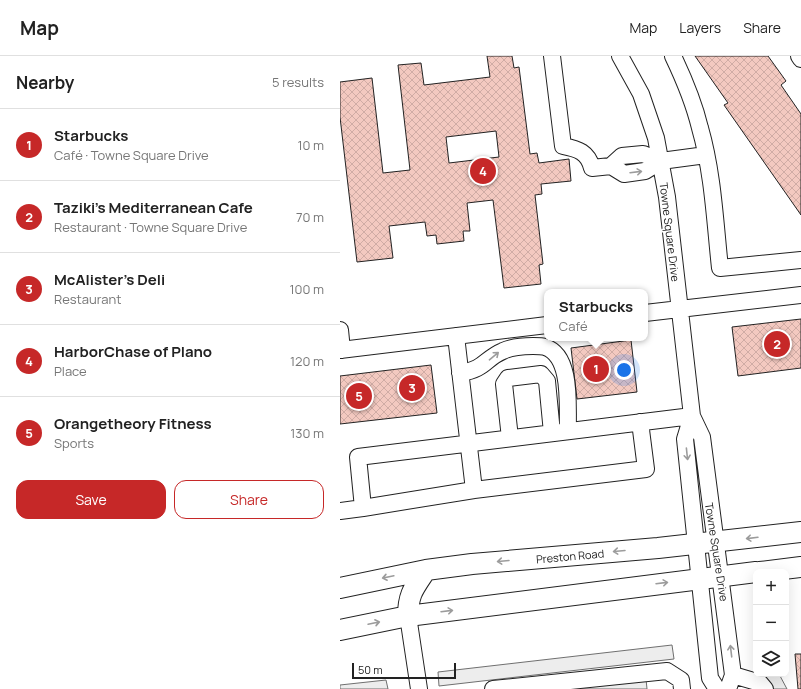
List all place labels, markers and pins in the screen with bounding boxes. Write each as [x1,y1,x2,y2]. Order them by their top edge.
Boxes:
pin: 4 [470,156,496,186]
pin: 2 [764,329,790,359]
pin: 1 [583,354,609,384]
pin: 3 [399,373,425,403]
pin: 5 [346,381,372,411]

